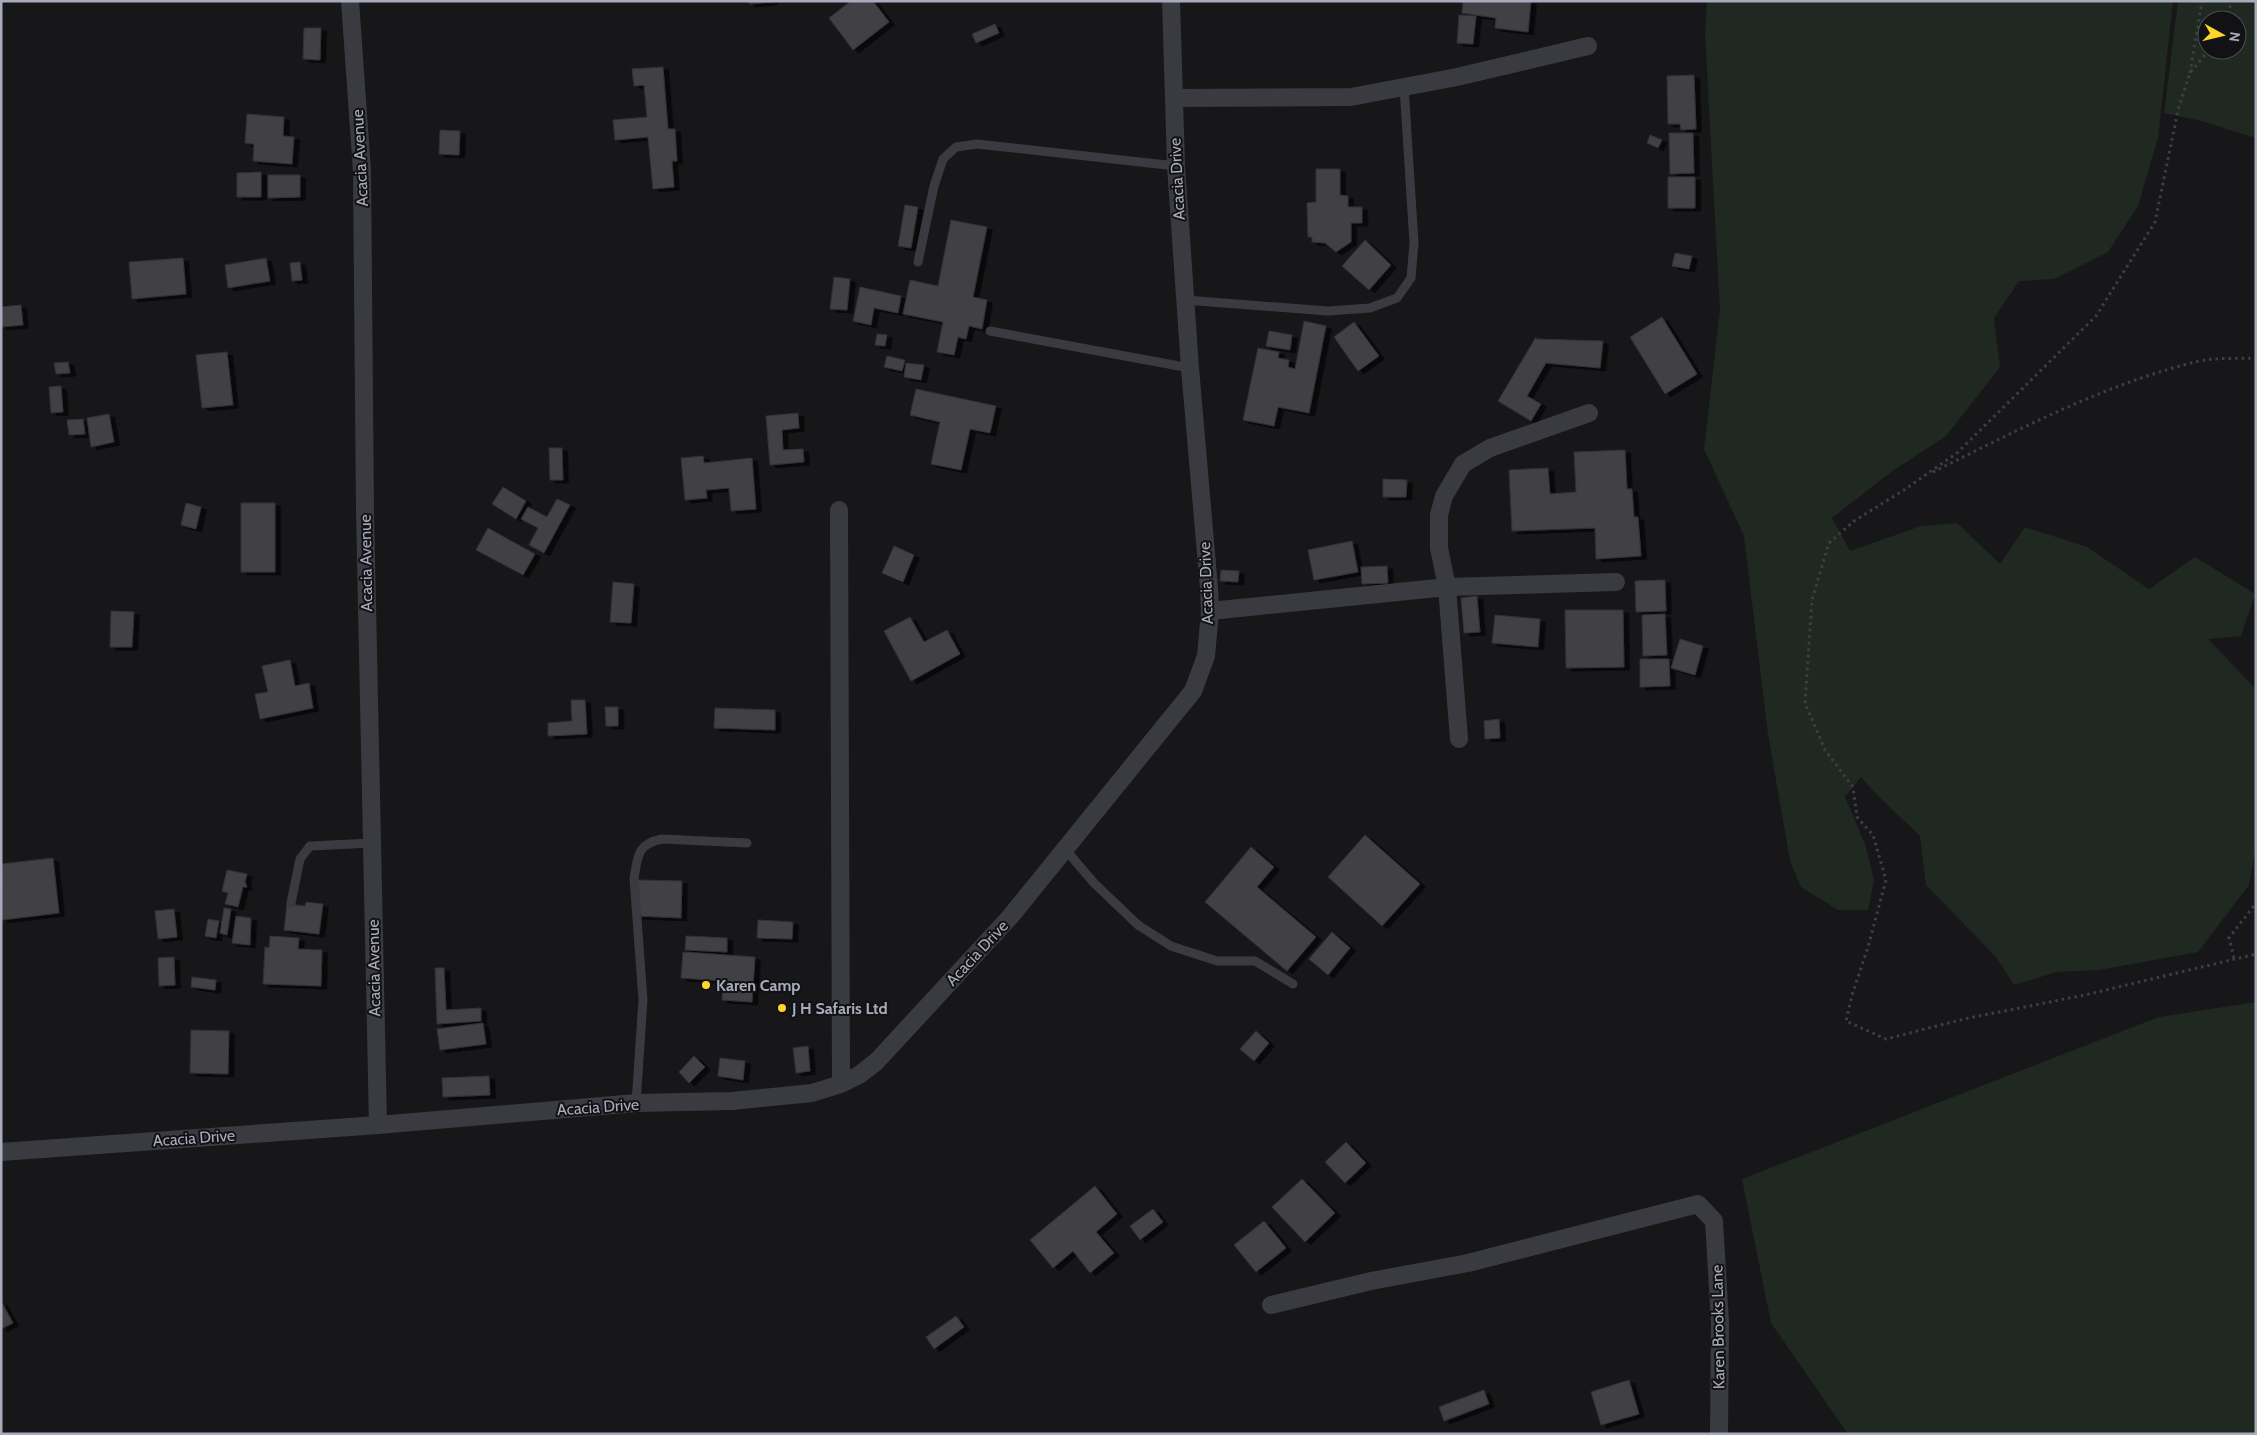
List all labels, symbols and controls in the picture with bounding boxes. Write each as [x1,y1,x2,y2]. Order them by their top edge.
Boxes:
north arrow [2197,10,2247,60]
text: N [2225,31,2244,43]
street label: Acacia Avenue [348,109,372,207]
street label: Acacia Drive [1165,137,1189,221]
street label: Acacia Avenue [356,514,376,612]
street label: Acacia Drive [1195,541,1217,625]
street label: Acacia Drive [942,916,1012,990]
street label: Acacia Avenue [364,919,384,1017]
place label: Karen Camp [716,976,801,995]
marker: Karen Camp [700,979,712,991]
place label: J H Safaris Ltd [791,999,888,1018]
marker: J H Safaris Ltd [776,1002,788,1014]
street label: Acacia Drive [556,1095,640,1119]
street label: Acacia Drive [152,1126,236,1150]
street label: Karen Brooks Lane [1707,1265,1729,1389]

